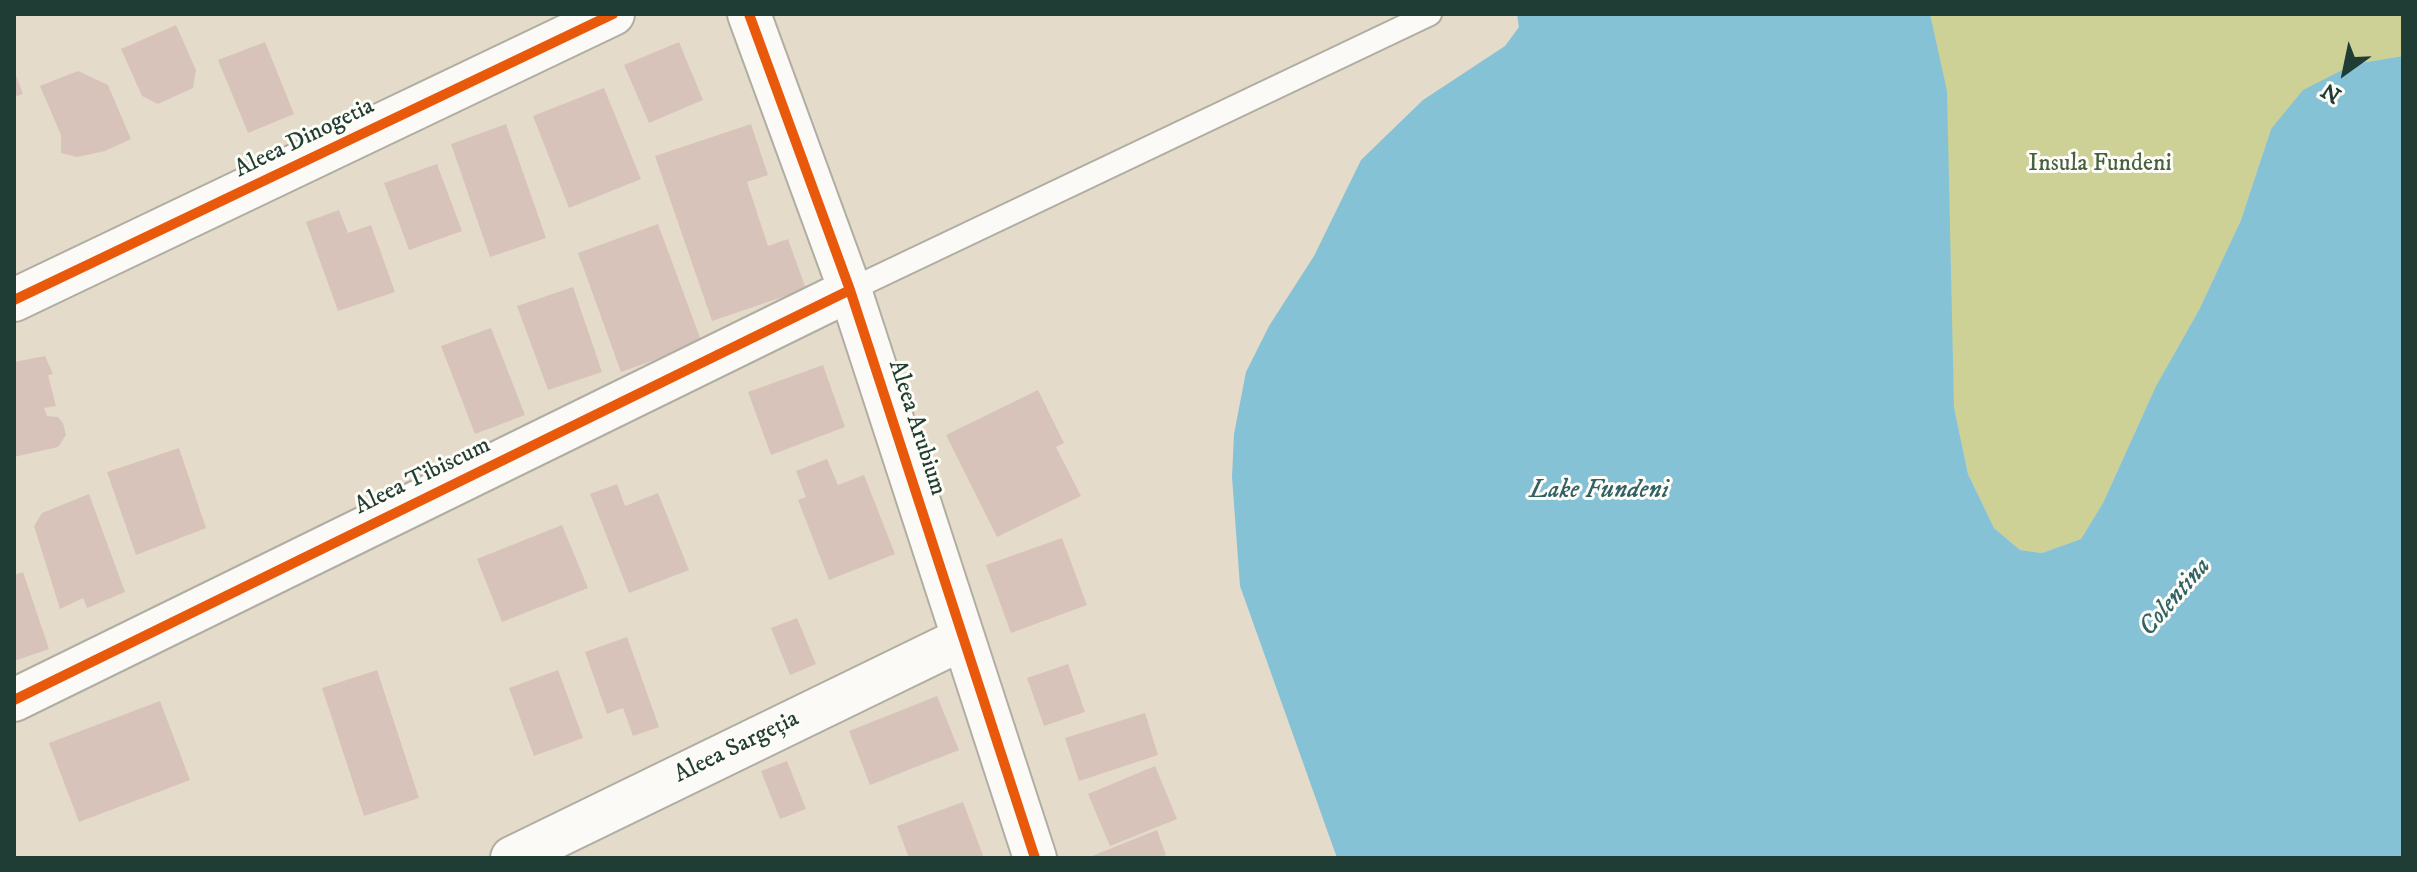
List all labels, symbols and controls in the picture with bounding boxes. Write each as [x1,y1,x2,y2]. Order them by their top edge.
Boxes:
north arrow [2305,32,2385,112]
text: N [2317,76,2347,109]
street label: Aleea Dinogetia [231,93,379,185]
park label: Insula Fundeni [2028,151,2172,179]
street label: Aleea Arubium [881,357,951,499]
street label: Aleea Tibiscum [351,432,495,522]
water label: Lake Fundeni [1530,476,1668,508]
water label: Colentina [2133,552,2219,644]
street label: Aleea Sargeția [670,705,804,791]

